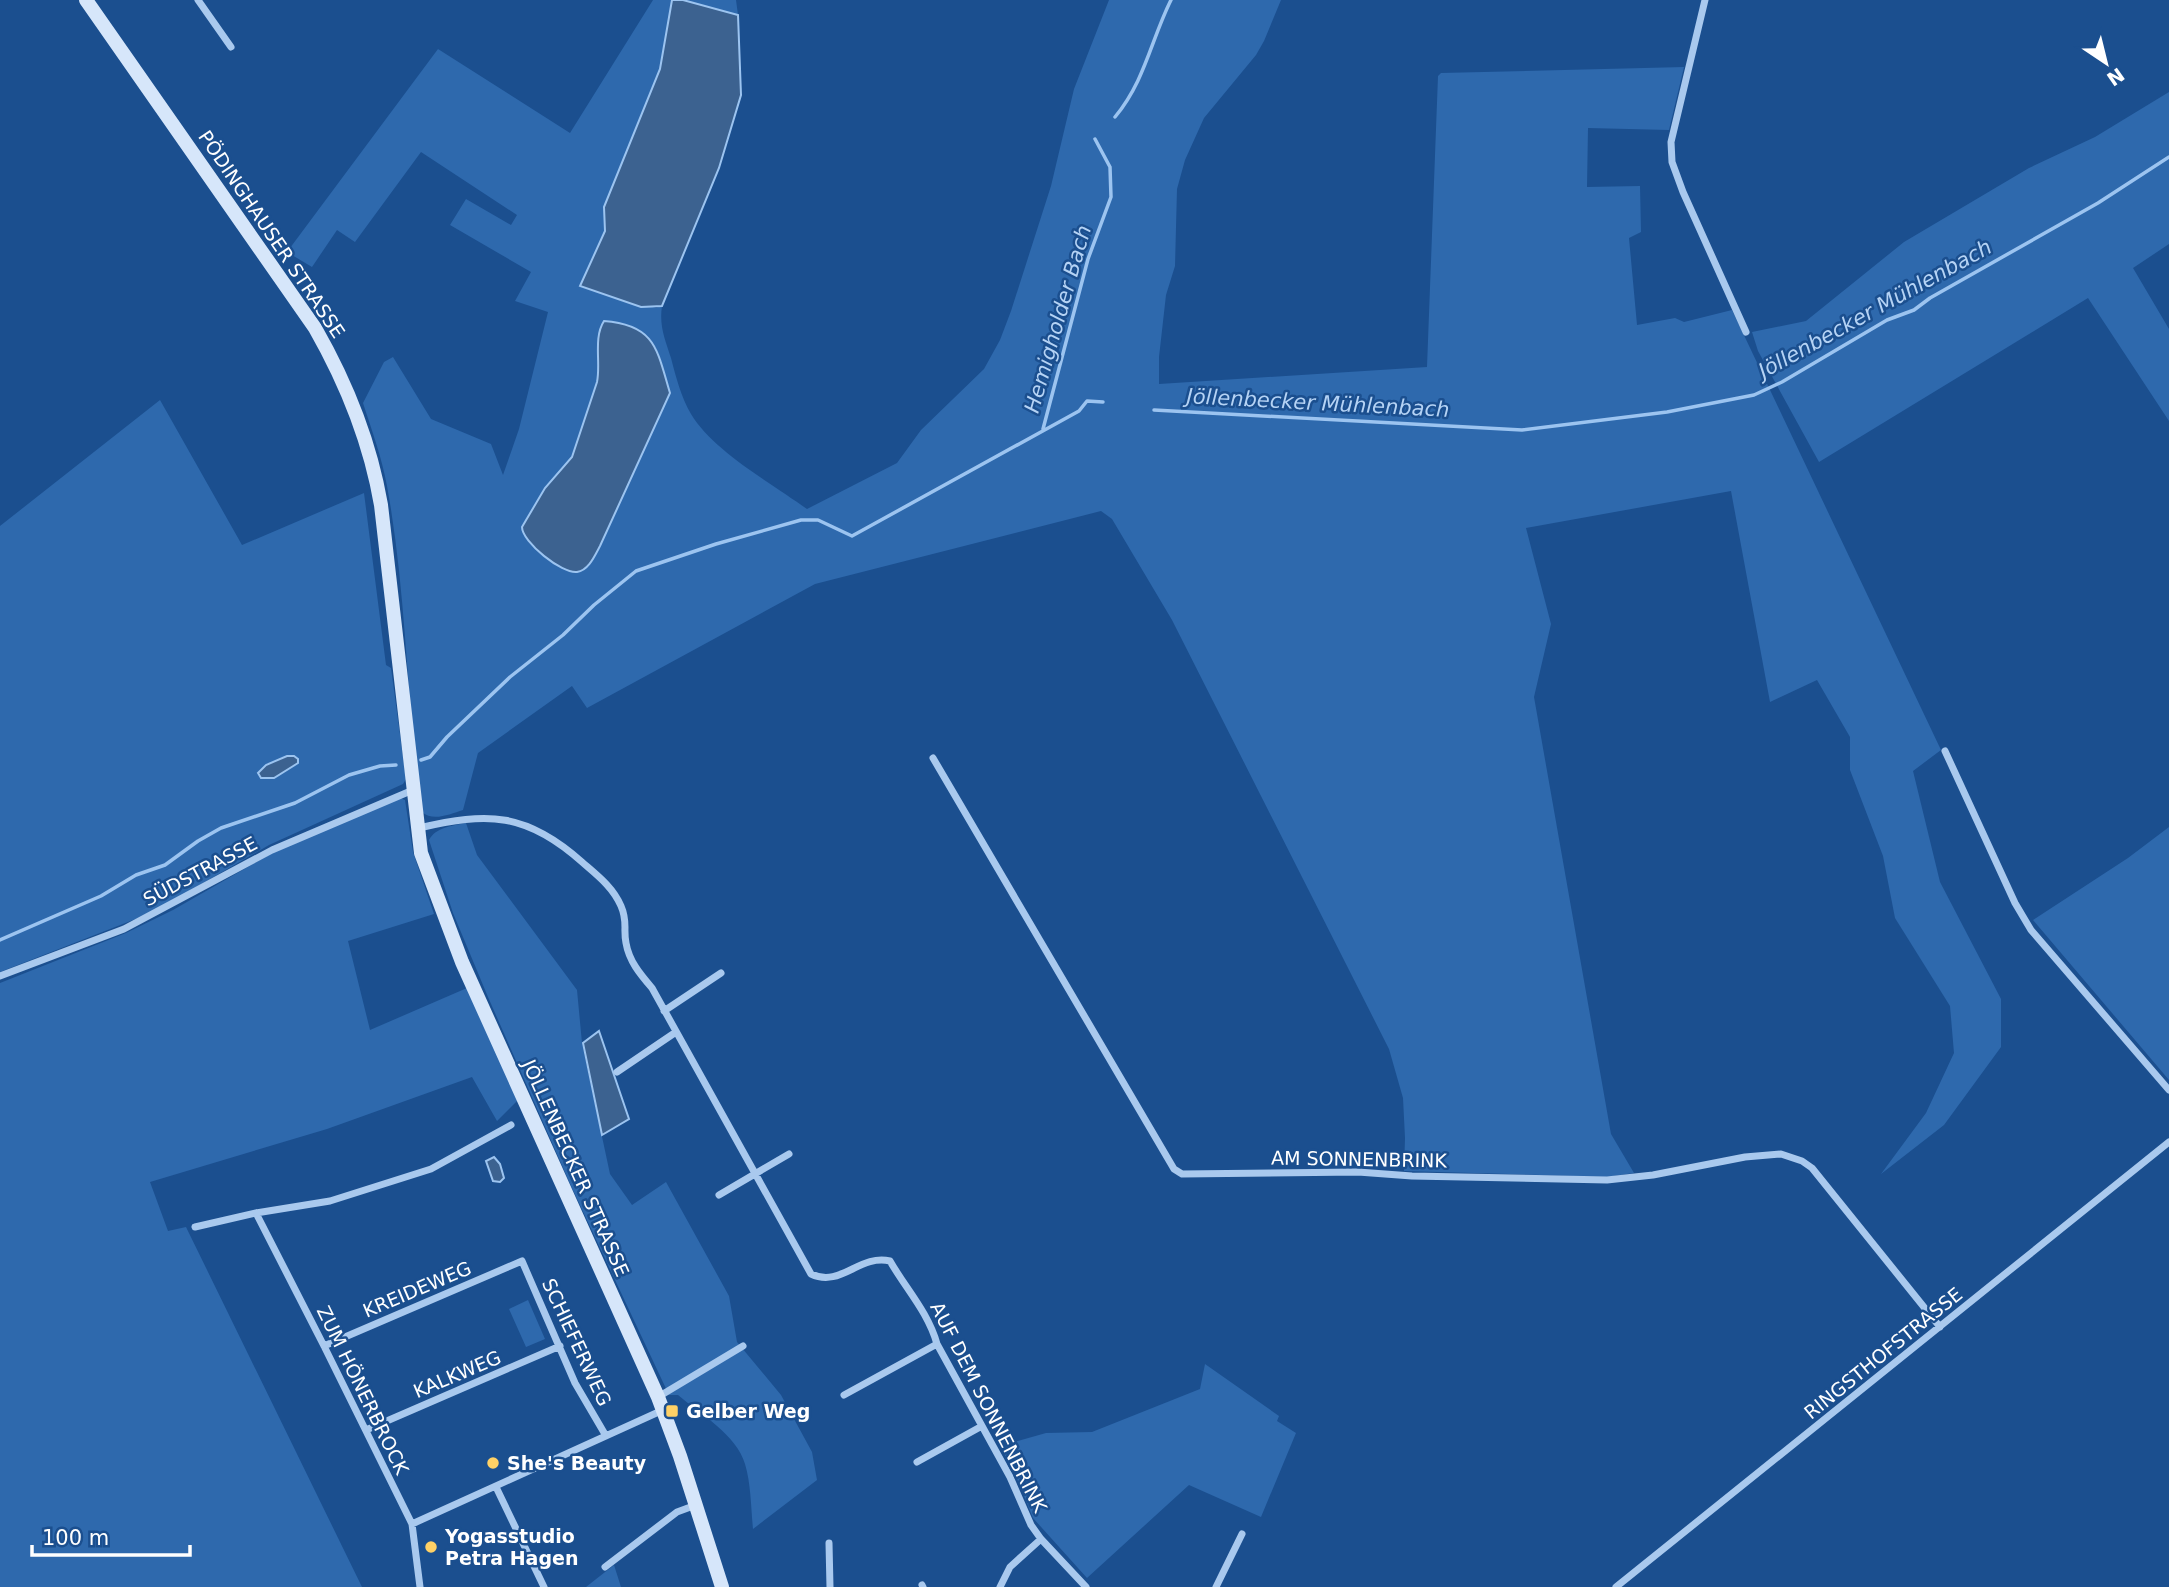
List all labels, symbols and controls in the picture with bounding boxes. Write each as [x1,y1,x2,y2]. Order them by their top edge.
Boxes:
north arrow [2071,28,2141,98]
text: N [2103,63,2129,90]
street label: PÖDINGHAUSER STRASSE [194,126,350,342]
water label: Hemigholder Bach [1020,222,1096,416]
water label: Jöllenbecker Mühlenbach [1751,235,1996,385]
water label: Jöllenbecker Mühlenbach [1182,384,1450,422]
street label: SÜDSTRASSE [139,832,261,910]
street label: JÖLLENBECKER STRASSE [518,1055,634,1280]
street label: AM SONNENBRINK [1271,1146,1448,1172]
street label: KREIDEWEG [360,1256,474,1322]
street label: SCHIEFERWEG [538,1275,616,1409]
street label: RINGSTHOFSTRASSE [1800,1283,1966,1423]
street label: AUF DEM SONNENBRINK [926,1298,1052,1516]
street label: ZUM HÖNERBROCK [313,1302,414,1478]
street label: KALKWEG [410,1346,504,1402]
place label: Gelber Weg [686,1400,810,1422]
marker: Gelber Weg [664,1403,680,1419]
place label: She's Beauty [507,1452,647,1474]
marker: She's Beauty [485,1455,501,1471]
scale bar [32,1514,189,1558]
place label: Yogasstudio Petra Hagen [444,1525,578,1569]
text: 100 m [42,1526,109,1550]
marker: Yogasstudio Petra Hagen [423,1539,439,1555]

